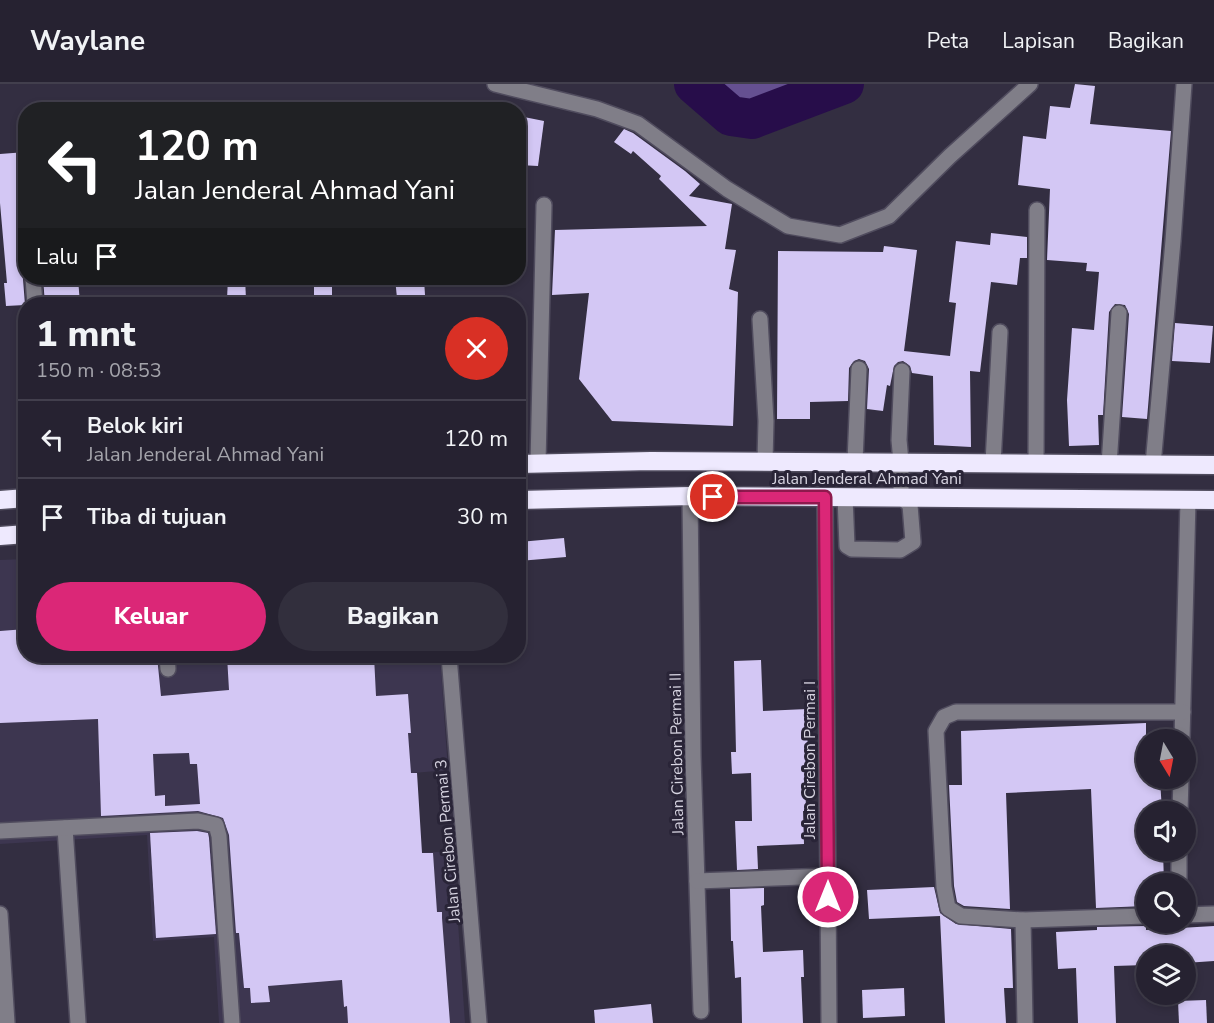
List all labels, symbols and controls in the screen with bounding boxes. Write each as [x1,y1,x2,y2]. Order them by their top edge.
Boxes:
text: Waylane [30,22,145,60]
text: Peta [927,27,969,55]
text: Lapisan [1002,27,1075,55]
text: Bagikan [1108,27,1184,55]
text: 120 m [135,118,259,175]
icon: left [36,126,114,204]
text: Jalan Jenderal Ahmad Yani [135,172,455,209]
icon: arrive [90,240,123,273]
text: Lalu [36,242,78,272]
text: 1 mnt [36,310,136,359]
button: close [445,317,508,380]
text: 150 m · 08:53 [36,357,162,384]
text: Belok kiri [87,411,183,441]
icon: left [36,423,69,456]
text: 120 m [444,424,508,454]
text: Jalan Jenderal Ahmad Yani [87,441,324,468]
street label: Jalan Jenderal Ahmad Yani [771,468,962,490]
pin [687,471,738,522]
icon: arrive [696,480,729,513]
icon: arrive [36,501,69,534]
text: Tiba di tujuan [87,502,227,532]
text: 30 m [457,502,508,532]
button: Keluar [36,582,266,651]
button: Bagikan [278,582,508,651]
street label: Jalan Cirebon Permai II [665,673,689,836]
street label: Jalan Cirebon Permai I [799,681,821,840]
north arrow [1136,729,1196,789]
map controls [1136,729,1196,1005]
street label: Jalan Cirebon Permai 3 [430,758,466,924]
button: sound [1136,801,1196,861]
position arrow [796,865,860,929]
button: search [1136,873,1196,933]
button: layers [1136,945,1196,1005]

